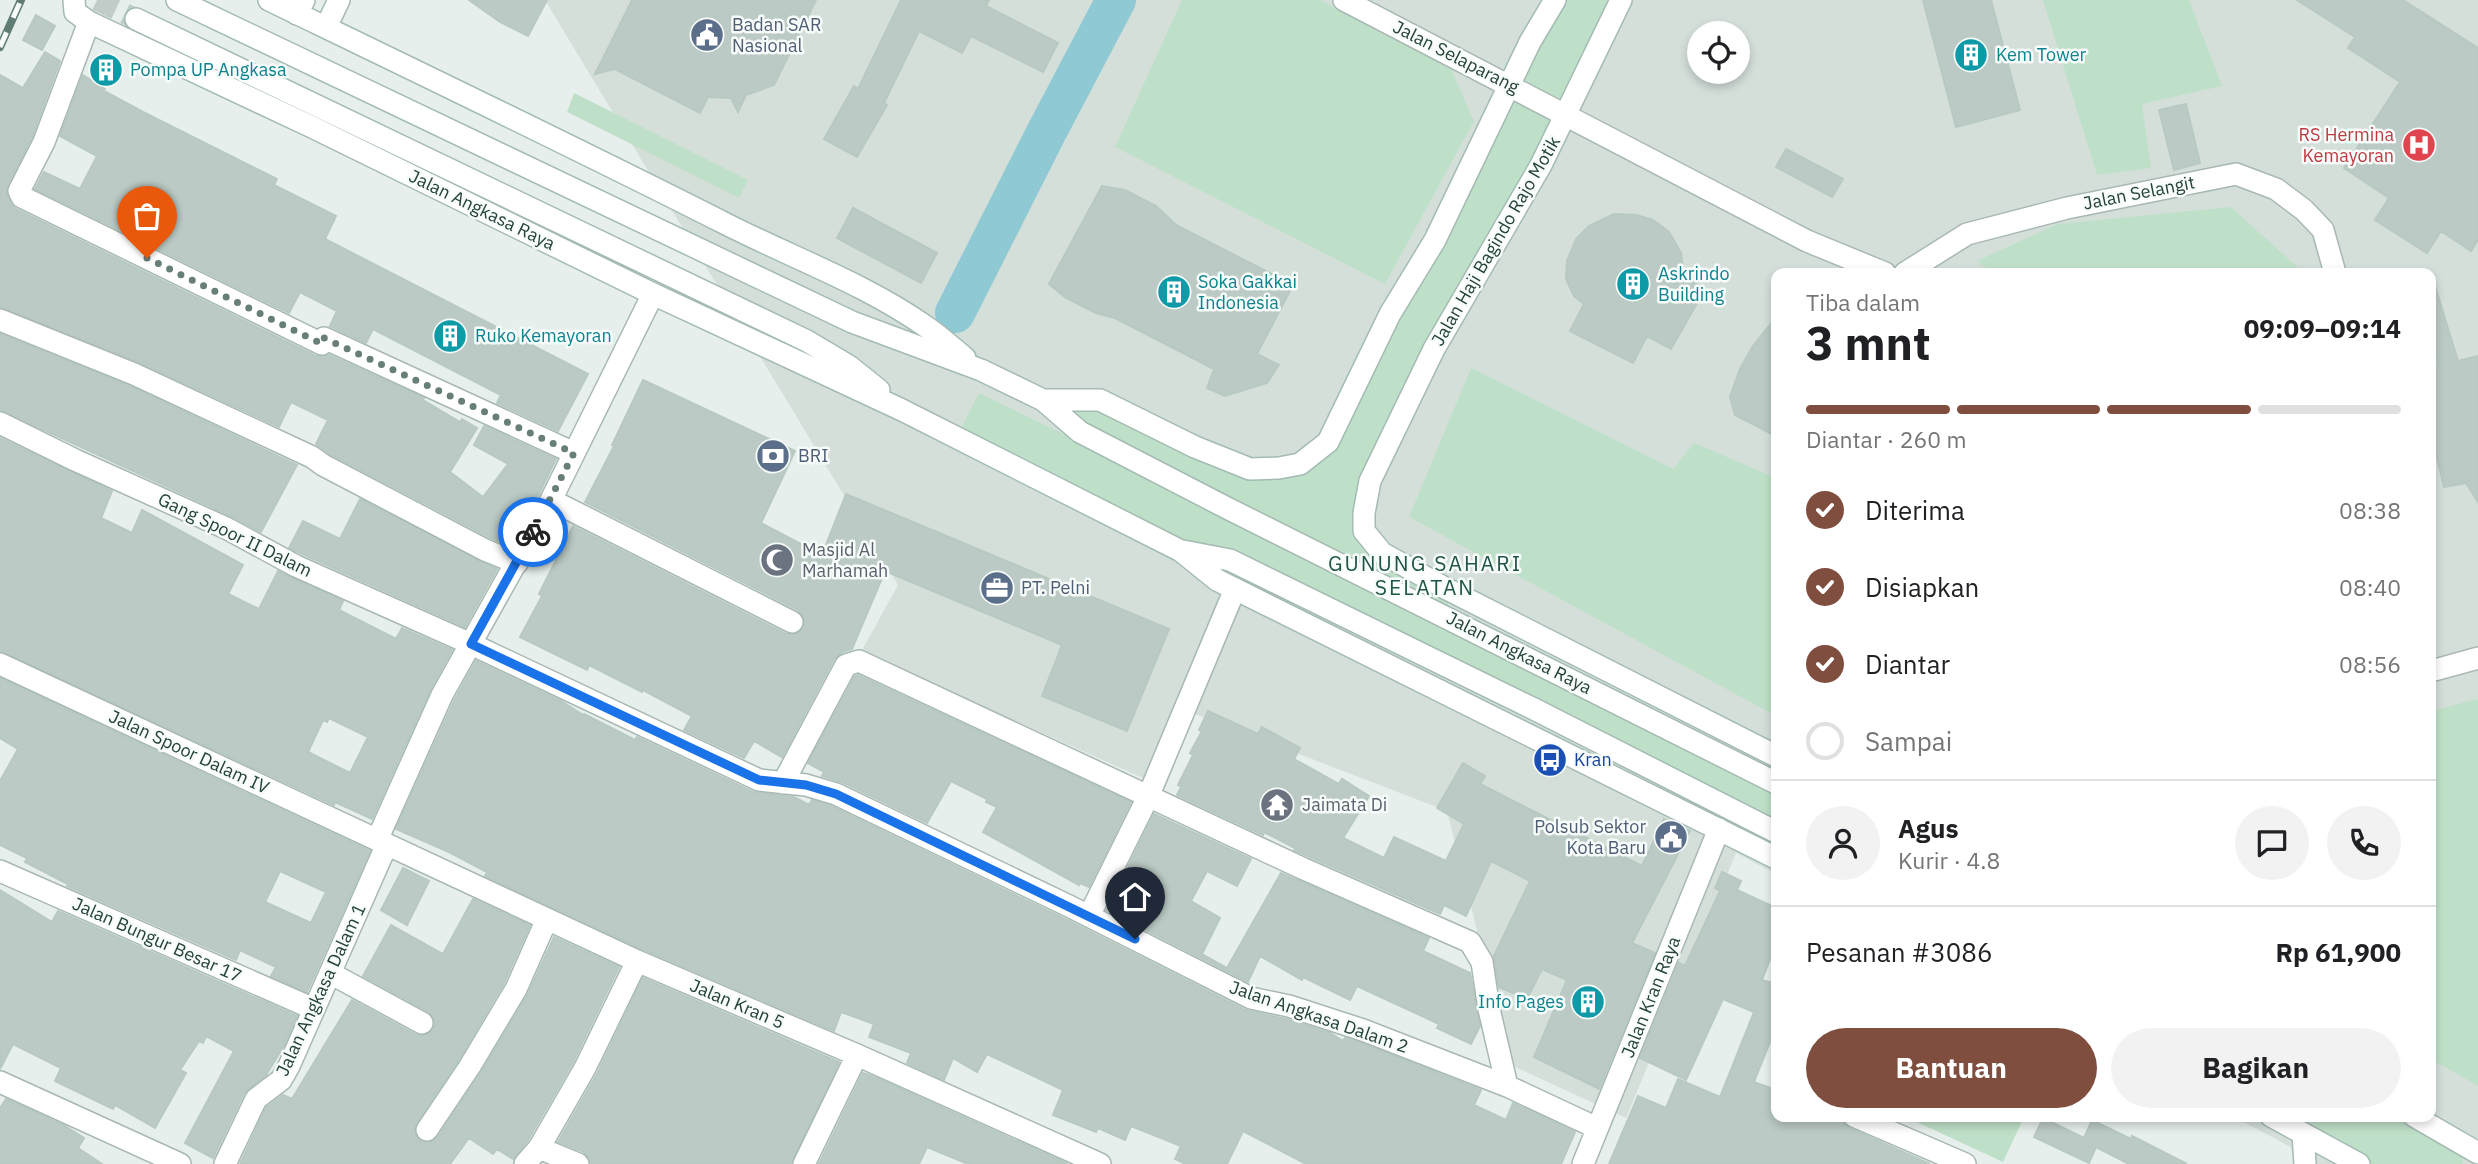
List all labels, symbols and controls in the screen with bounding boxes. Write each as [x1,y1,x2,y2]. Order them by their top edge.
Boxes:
place label: Badan SAR Nasional [732,13,821,57]
street label: Jalan Selaparang [1389,15,1524,98]
public building icon: Badan SAR Nasional [688,16,726,54]
map controls [1687,21,1750,84]
button: locate [1687,21,1750,84]
building icon: Kem Tower [1952,36,1990,74]
place label: Kem Tower [1996,43,2087,66]
building icon: Pompa UP Angkasa [87,51,125,89]
place label: Pompa UP Angkasa [130,58,287,81]
place label: RS Hermina Kemayoran [2299,123,2394,167]
hospital icon: RS Hermina Kemayoran [2400,126,2438,164]
street label: Jalan Haji Bagindo Rajo Motik [1426,131,1565,350]
street label: Jalan Angkasa Raya [405,164,559,255]
street label: Jalan Selangit [2081,170,2197,215]
pin [117,186,177,258]
icon: bag [128,197,166,235]
place label: Askrindo Building [1658,262,1730,306]
building icon: Askrindo Building [1614,265,1652,303]
place label: Soka Gakkai Indonesia [1198,270,1297,314]
building icon: Soka Gakkai Indonesia [1155,273,1193,311]
text: Tiba dalam [1806,287,1920,317]
text: 09:09–09:14 [2244,311,2401,345]
text: 3 mnt [1806,313,1931,373]
building icon: Ruko Kemayoran [431,317,469,355]
place label: Ruko Kemayoran [475,324,612,347]
text: Diantar · 260 m [1806,424,1967,454]
bank icon: BRI [754,437,792,475]
place label: BRI [798,444,828,467]
street label: Gang Spoor II Dalam [154,487,316,582]
icon: check [1806,491,1844,529]
text: Diterima [1865,493,1965,527]
text: 08:38 [2339,495,2401,525]
courier [498,497,568,567]
icon: bike [514,513,552,551]
place label: Masjid Al Marhamah [802,538,888,582]
mosque icon: Masjid Al Marhamah [758,541,796,579]
district label: GUNUNG SAHARI SELATAN [1328,549,1522,601]
icon: check [1806,568,1844,606]
office icon: PT. Pelni [978,569,1016,607]
text: Disiapkan [1865,570,1979,604]
text: 08:40 [2339,572,2401,602]
place label: PT. Pelni [1021,576,1090,599]
street label: Jalan Angkasa Raya [1443,606,1596,699]
icon: check [1806,645,1844,683]
text: Diantar [1865,647,1950,681]
text: 08:56 [2339,649,2401,679]
street label: Jalan Spoor Dalam IV [105,704,273,799]
text: Sampai [1865,724,1952,758]
bus stop icon: Kran [1531,741,1569,779]
place label: Kran [1574,748,1612,771]
temple icon: Jaimata Di [1258,786,1296,824]
place label: Jaimata Di [1302,793,1387,816]
button: person [1806,806,1880,880]
button: chat [2235,806,2309,880]
button: phone [2327,806,2401,880]
text: Agus [1898,811,1959,845]
place label: Polsub Sektor Kota Baru [1534,815,1646,859]
public building icon: Polsub Sektor Kota Baru [1652,818,1690,856]
text: Kurir · 4.8 [1898,845,2000,875]
pin [1105,867,1165,939]
icon: home [1116,878,1154,916]
street label: Jalan Bungur Besar 17 [69,892,245,987]
street label: Jalan Angkasa Dalam 1 [270,900,371,1080]
street label: Jalan Kran Raya [1616,932,1685,1061]
text: Pesanan #3086 [1806,935,1993,969]
text: Rp 61,900 [2275,935,2401,969]
street label: Jalan Kran 5 [686,973,788,1034]
street label: Jalan Angkasa Dalam 2 [1227,975,1412,1058]
building icon: Info Pages [1569,983,1607,1021]
place label: Info Pages [1478,990,1564,1013]
button: Bantuan [1806,1028,2097,1108]
button: Bagikan [2111,1028,2401,1108]

